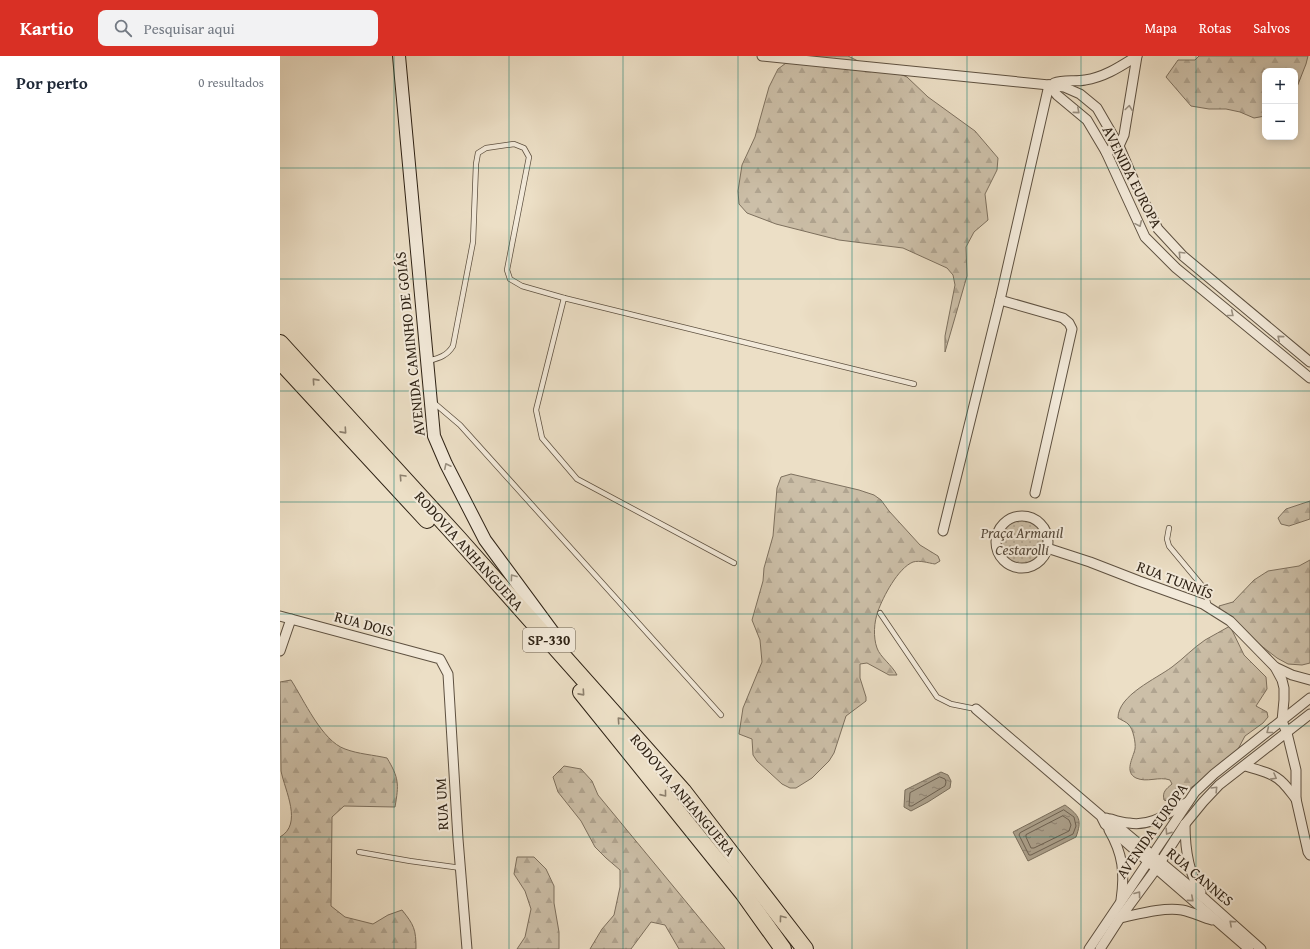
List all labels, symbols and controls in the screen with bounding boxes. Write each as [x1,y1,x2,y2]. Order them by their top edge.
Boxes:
search box [98,10,378,46]
text: Kartio [20,14,74,42]
icon: search [112,17,134,39]
text: Pesquisar aqui [144,18,235,39]
text: Mapa [1145,18,1177,38]
text: Rotas [1199,18,1231,38]
text: Salvos [1253,18,1290,38]
map controls [1262,68,1298,140]
button: + [1262,68,1298,104]
text: Por perto [16,70,88,95]
text: 0 resultados [198,73,264,92]
button: − [1262,104,1298,140]
one-way arrow [1124,105,1133,111]
one-way arrow [1072,107,1080,114]
street label: AVENIDA EUROPA [1098,122,1167,232]
one-way arrow [1134,220,1142,228]
street label: AVENIDA CAMINHO DE GOIÁS [389,251,430,438]
one-way arrow [1178,251,1186,259]
one-way arrow [1227,309,1234,316]
one-way arrow [1277,335,1284,342]
one-way arrow [312,378,320,386]
one-way arrow [339,426,347,434]
one-way arrow [444,462,452,470]
one-way arrow [399,474,407,482]
street label: RODOVIA ANHANGUERA [410,486,529,615]
park label: Praça Armanil Cestarolli [980,522,1064,560]
street label: RUA TUNNÍS [1134,555,1216,604]
one-way arrow [511,575,518,582]
street label: RUA DOIS [332,606,396,641]
road number: SP-330 [523,628,575,652]
one-way arrow [577,689,584,696]
one-way arrow [617,717,625,725]
one-way arrow [1266,726,1273,733]
street label: RODOVIA ANHANGUERA [626,729,741,860]
one-way arrow [1270,772,1277,779]
street label: RUA UM [430,777,453,831]
street label: AVENIDA EUROPA [1111,779,1192,883]
one-way arrow [1210,786,1218,794]
one-way arrow [659,789,666,797]
one-way arrow [1166,828,1173,835]
street label: RUA CANNES [1162,842,1238,911]
one-way arrow [1133,891,1140,898]
one-way arrow [1186,895,1194,902]
one-way arrow [779,916,786,923]
one-way arrow [1229,920,1237,928]

